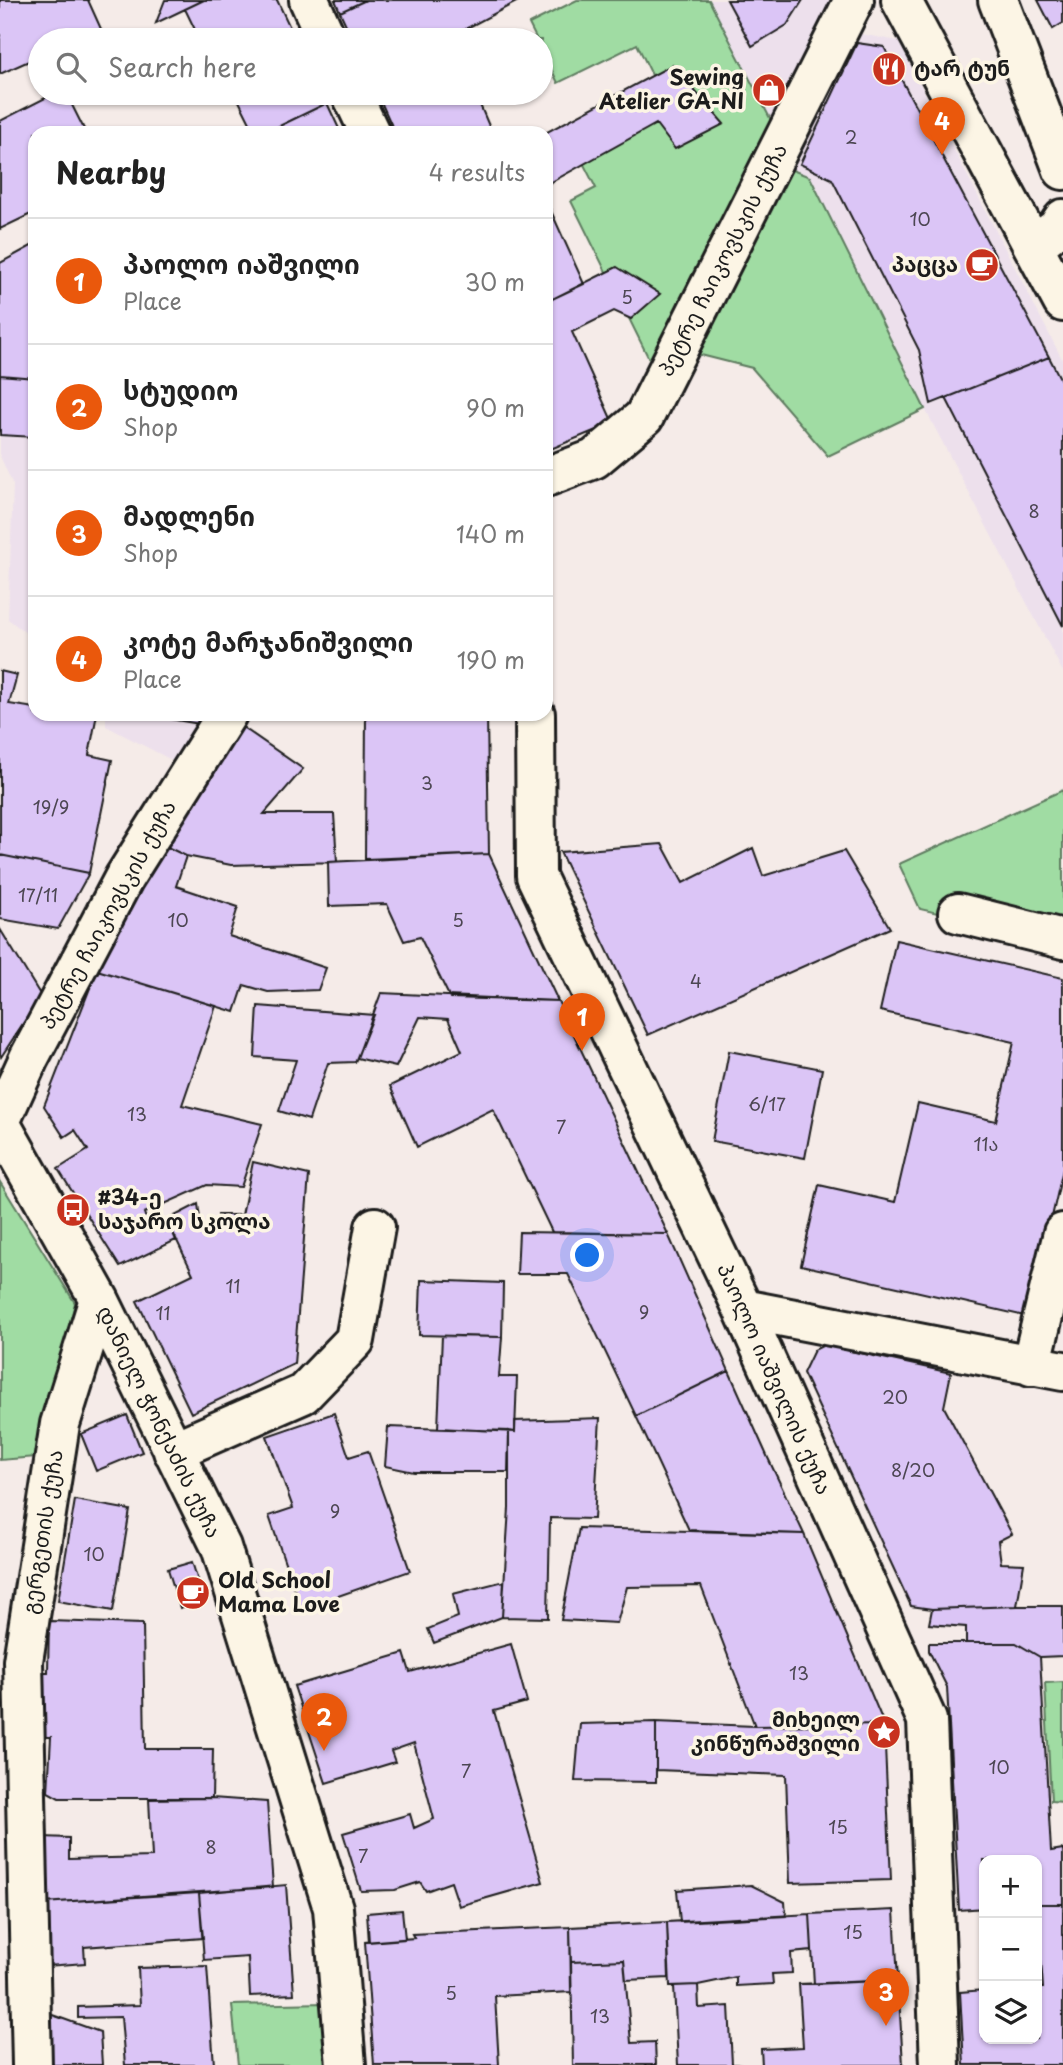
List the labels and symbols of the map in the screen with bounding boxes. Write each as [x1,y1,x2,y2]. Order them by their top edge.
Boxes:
restaurant icon: ტარ ტუნ [870,50,908,88]
place label: ტარ ტუნ [914,51,1010,83]
place label: Sewing Atelier GA-NI [599,60,744,116]
shop icon: Sewing Atelier GA-NI [750,71,788,109]
pin: 4 [919,97,965,155]
house number: 2 [845,123,857,150]
street label: პეტრე ჩაიკოვსკის ქუჩა [648,137,794,381]
house number: 10 [909,205,931,232]
cafe icon: პაცცა [963,246,1001,284]
place label: პაცცა [892,247,958,279]
house number: 5 [621,283,633,310]
house number: 8 [1028,497,1040,524]
house number: 3 [421,769,433,796]
house number: 19/9 [33,793,69,820]
street label: პეტრე ჩაიკოვსკის ქუჩა [30,794,183,1034]
house number: 17/11 [18,881,58,908]
house number: 10 [167,906,189,933]
house number: 5 [452,906,464,933]
house number: 4 [690,967,702,994]
pin: 1 [559,993,605,1051]
house number: 6/17 [748,1090,786,1117]
house number: 13 [127,1100,147,1127]
house number: 7 [556,1113,566,1140]
house number: 11ა [974,1130,998,1157]
place label: #34-ე საჯარო სკოლა [98,1180,270,1236]
bus stop icon: #34-ე საჯარო სკოლა [54,1191,92,1229]
your location [570,1238,604,1272]
street label: პაოლო იაშვილის ქუჩა [710,1257,841,1499]
house number: 11 [225,1272,241,1299]
house number: 9 [639,1298,649,1325]
street label: დანიელ ჭონქაძის ქუჩა [91,1299,231,1543]
house number: 11 [155,1299,171,1326]
house number: 20 [882,1383,908,1410]
street label: გერგეთის ქუჩა [12,1447,70,1616]
house number: 8/20 [891,1456,935,1483]
house number: 9 [330,1497,340,1524]
house number: 10 [83,1540,105,1567]
place label: Old School Mama Love [218,1563,340,1619]
cafe icon: Old School Mama Love [174,1574,212,1612]
house number: 13 [789,1659,809,1686]
pin: 2 [301,1693,347,1751]
place label: მიხეილ კინწურაშვილი [691,1702,860,1758]
place icon: მიხეილ კინწურაშვილი [865,1713,903,1751]
house number: 10 [988,1753,1010,1780]
house number: 7 [461,1757,471,1784]
house number: 15 [828,1813,848,1840]
house number: 8 [205,1833,217,1860]
house number: 7 [358,1842,368,1869]
house number: 15 [843,1918,863,1945]
pin: 3 [863,1968,909,2026]
house number: 5 [445,1979,457,2006]
house number: 13 [590,2002,610,2029]

